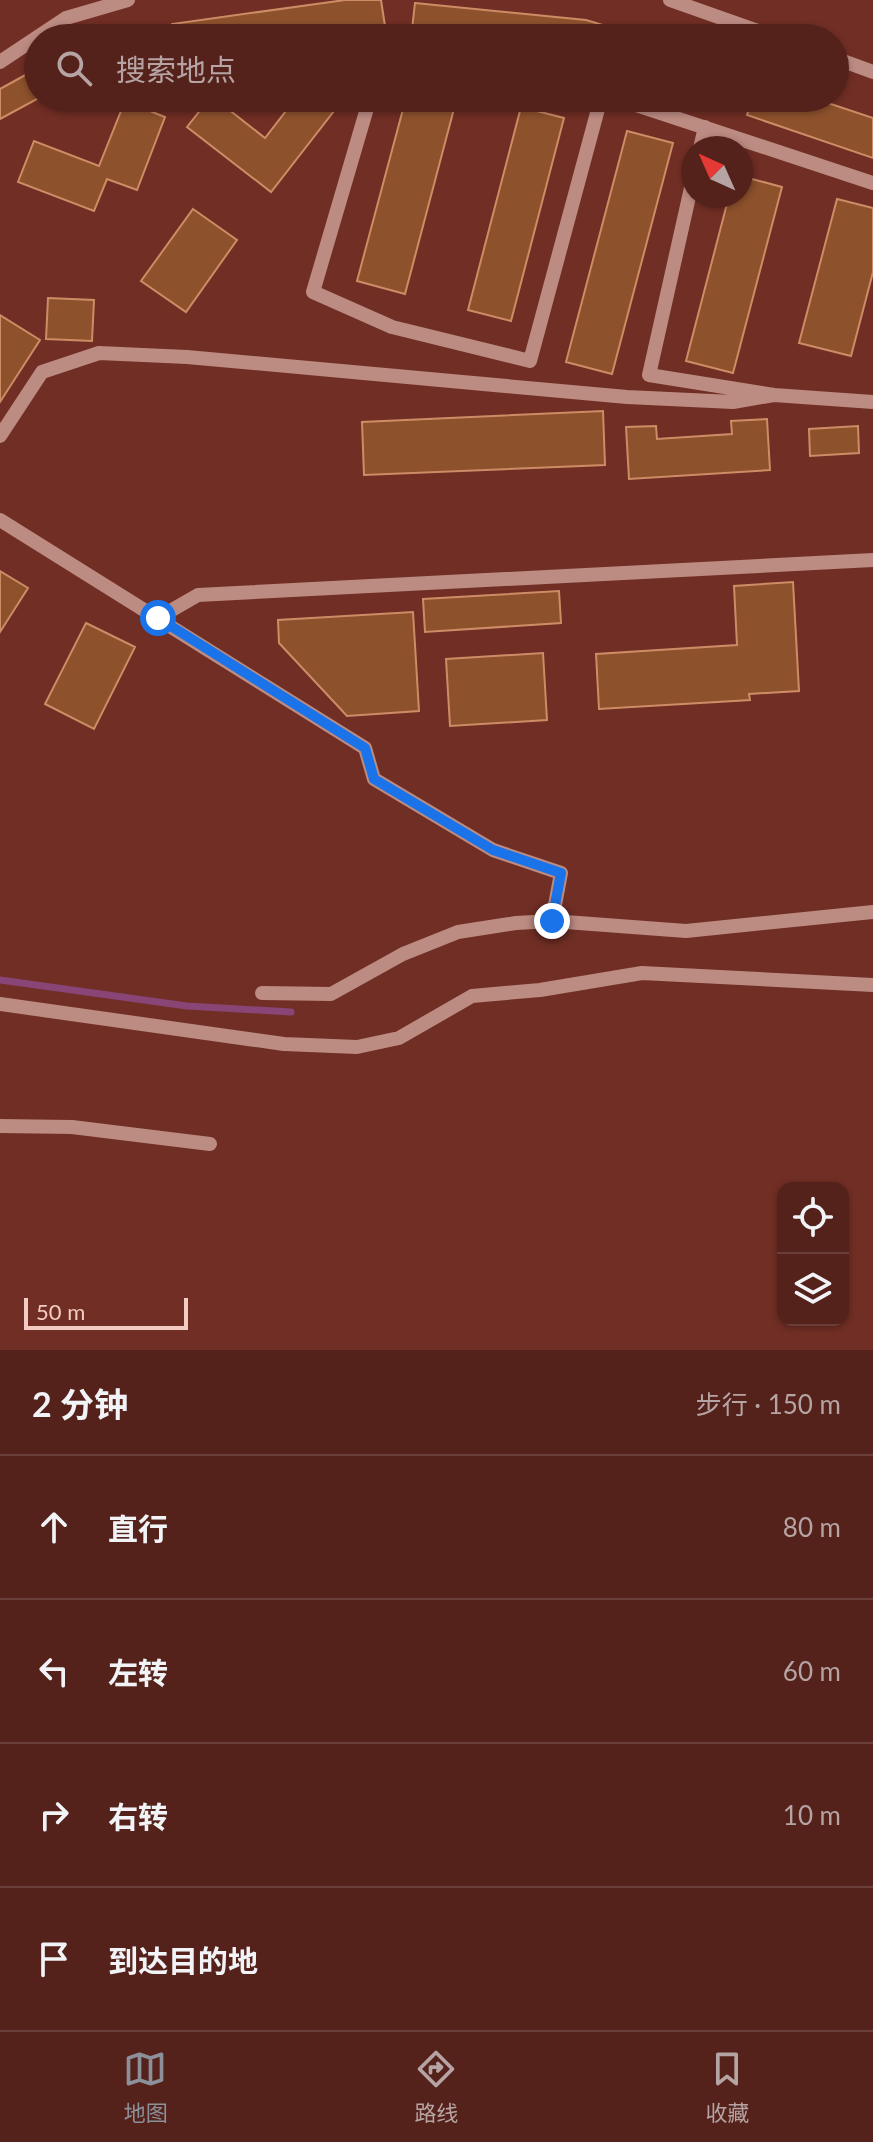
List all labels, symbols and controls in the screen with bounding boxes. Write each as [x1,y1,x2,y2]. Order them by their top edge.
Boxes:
search box [24,24,849,112]
icon: search [52,46,96,90]
text: 搜索地点 [116,51,236,87]
north arrow [681,136,753,208]
route start [140,600,176,636]
route end [534,903,570,939]
map controls [777,1182,849,1326]
button: locate [777,1182,849,1254]
button: layers [777,1254,849,1326]
scale bar [24,1294,188,1330]
text: 50 m [36,1298,85,1325]
text: 2 分钟 [32,1383,128,1424]
text: 步行 · 150 m [696,1388,841,1420]
icon: ahead [32,1505,76,1549]
text: 直行 [108,1510,168,1546]
text: 80 m [783,1511,841,1543]
icon: left [32,1649,76,1693]
text: 左转 [108,1654,168,1690]
text: 60 m [783,1655,841,1687]
icon: right [32,1793,76,1837]
text: 右转 [108,1798,168,1834]
text: 10 m [783,1799,841,1831]
icon: arrive [32,1937,76,1981]
text: 到达目的地 [108,1942,258,1978]
tab: 地图 [123,2047,168,2127]
tab: 路线 [414,2047,459,2127]
tab: 收藏 [705,2047,750,2127]

